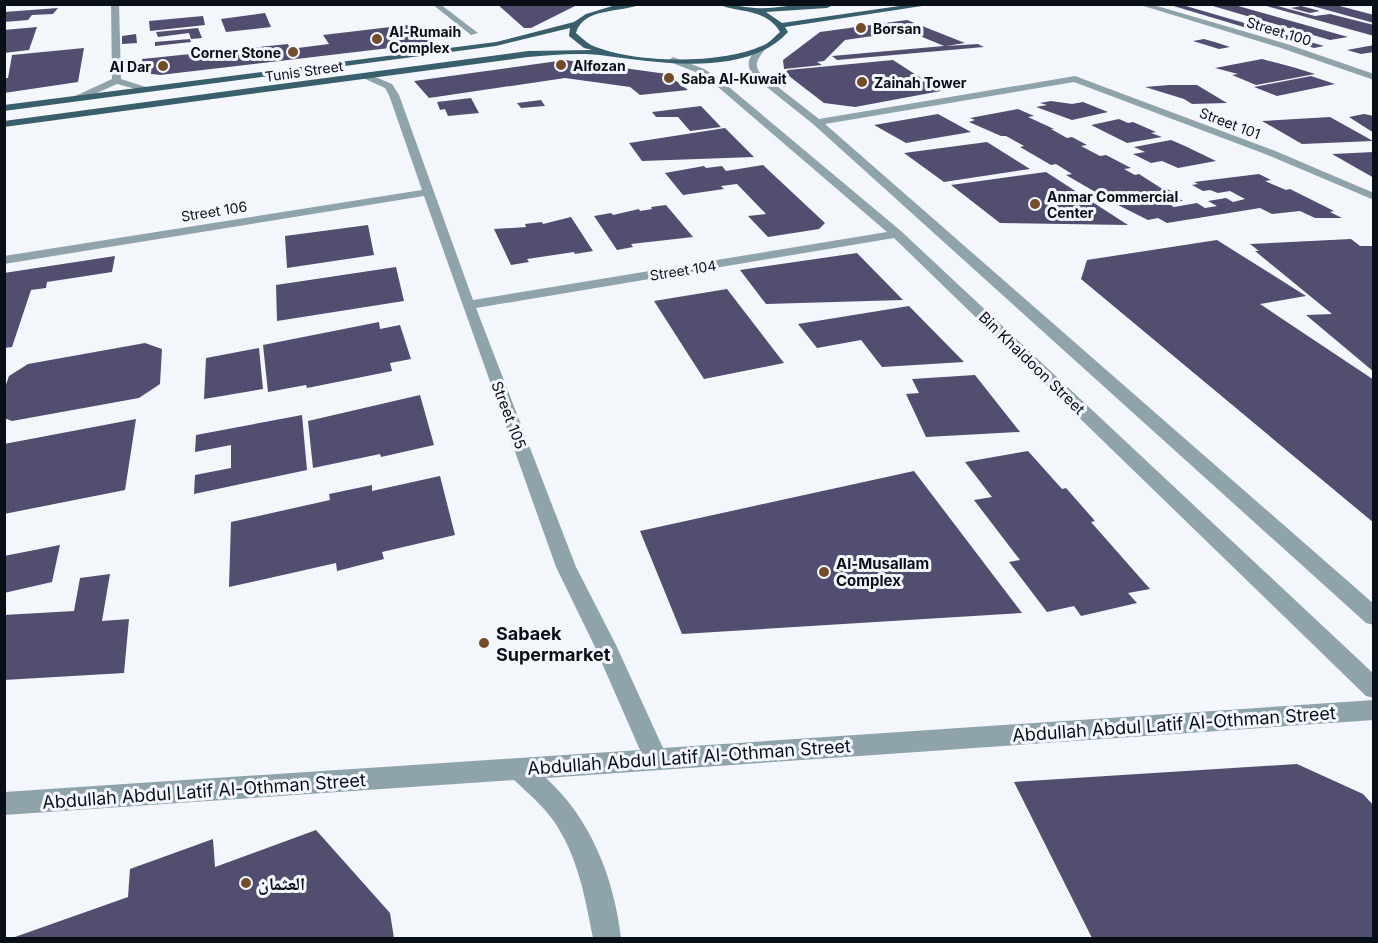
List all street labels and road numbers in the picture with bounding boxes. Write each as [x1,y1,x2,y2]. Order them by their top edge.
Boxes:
street label: Street 100 [1245,13,1313,49]
street label: Tunis Street [264,57,345,85]
street label: Street 101 [1197,104,1263,142]
street label: Street 106 [180,197,248,225]
street label: Street 104 [649,256,717,284]
street label: Bin Khaldoon Street [975,307,1089,419]
street label: Street 105 [487,378,531,452]
street label: Abdullah Abdul Latif Al-Othman Street [1012,702,1337,746]
street label: Abdullah Abdul Latif Al-Othman Street [527,735,852,779]
street label: Abdullah Abdul Latif Al-Othman Street [42,769,367,813]

